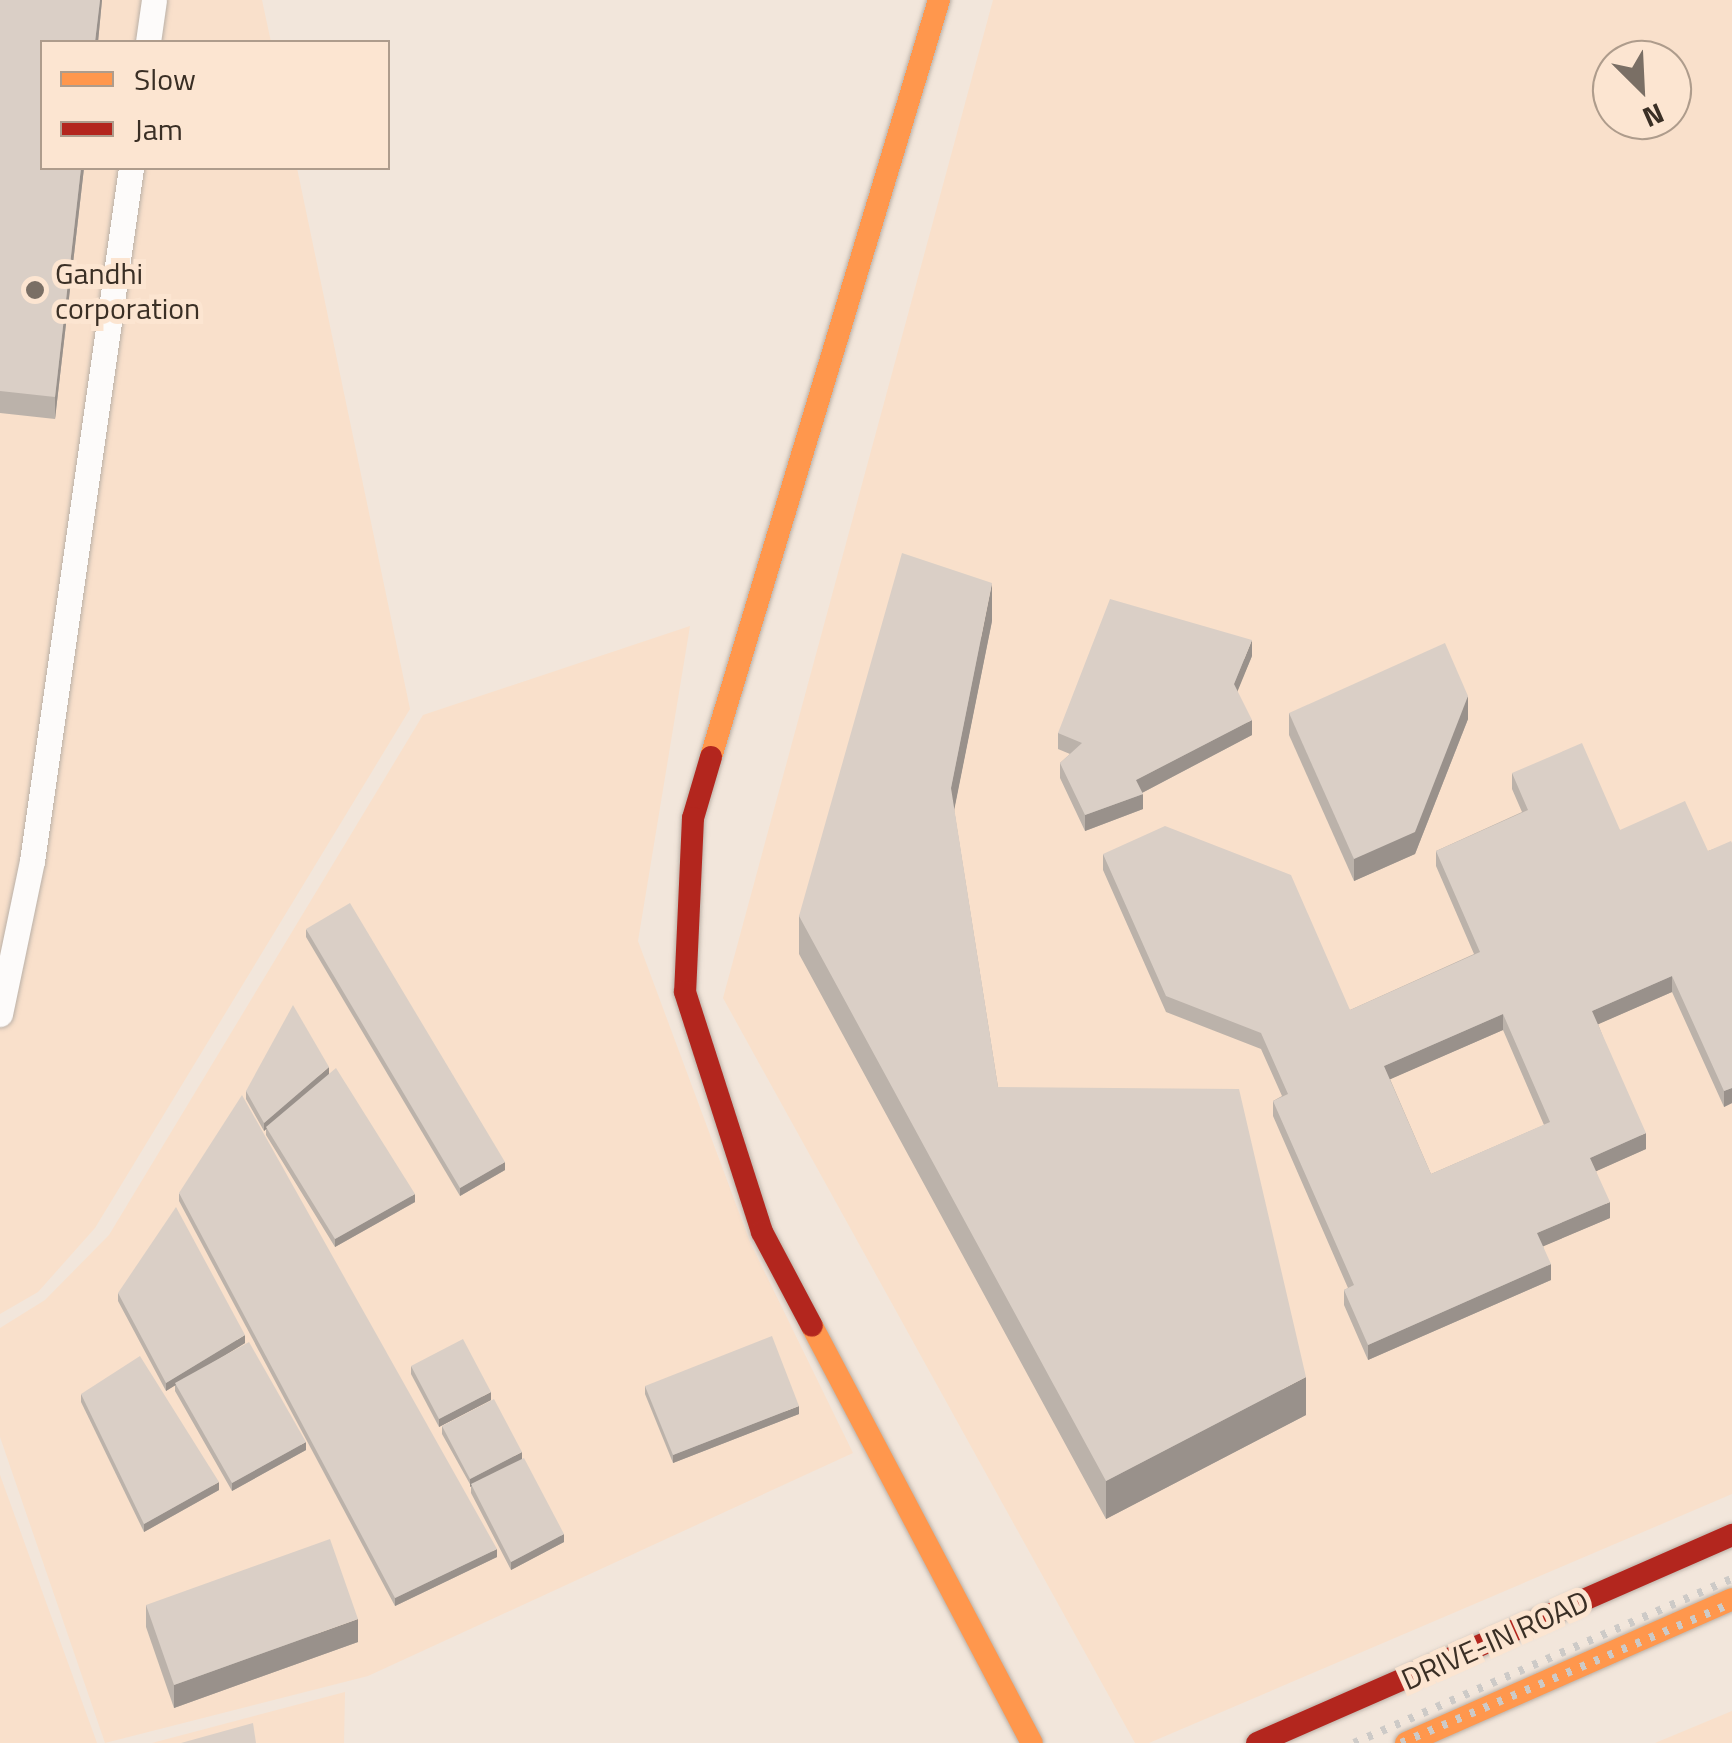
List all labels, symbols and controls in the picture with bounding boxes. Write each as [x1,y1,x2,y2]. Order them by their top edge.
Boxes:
legend [40,40,390,170]
north arrow [1592,40,1692,140]
text: Slow [134,56,196,102]
text: N [1636,92,1671,140]
text: Jam [134,106,183,152]
place label: Gandhi corporation [55,255,200,326]
marker: Gandhi corporation [24,279,46,301]
street label: DRIVE-IN ROAD [1396,1583,1594,1697]

